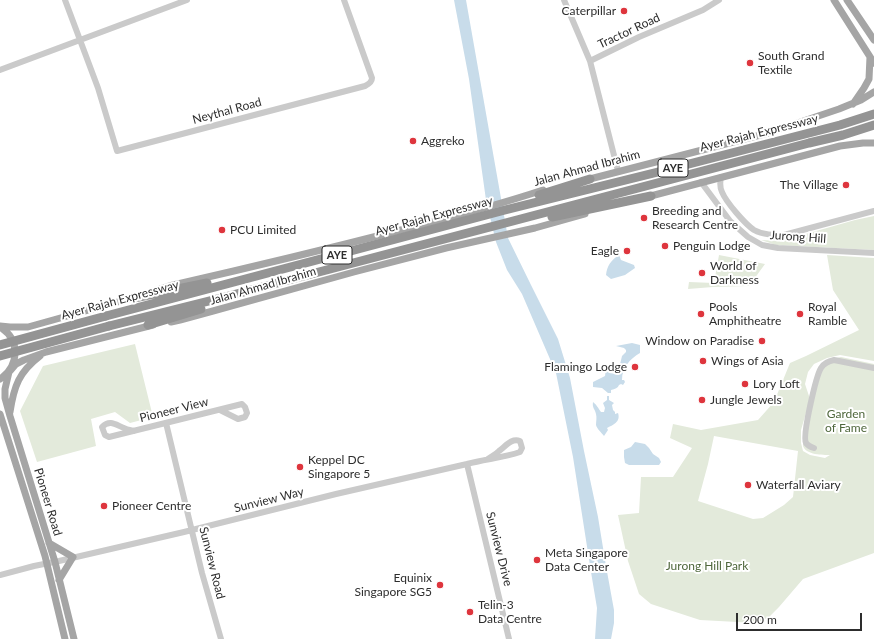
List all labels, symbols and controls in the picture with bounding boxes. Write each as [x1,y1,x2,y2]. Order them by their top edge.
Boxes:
place label: Caterpillar [562,4,616,18]
marker: Caterpillar [619,6,629,16]
street label: Tractor Road [596,10,662,52]
place label: South Grand Textile [758,49,824,77]
marker: South Grand Textile [745,58,755,68]
street label: Neythal Road [191,95,263,127]
street label: Ayer Rajah Expressway [698,111,820,155]
place label: Aggreko [421,134,465,148]
marker: Aggreko [408,136,418,146]
street label: Jalan Ahmad Ibrahim [532,147,642,189]
road number: AYE [658,159,688,177]
place label: The Village [780,178,838,192]
marker: The Village [841,180,851,190]
street label: Ayer Rajah Expressway [374,193,494,239]
place label: Breeding and Research Centre [652,204,738,232]
marker: Breeding and Research Centre [639,213,649,223]
place label: PCU Limited [230,223,296,237]
marker: PCU Limited [217,225,227,235]
street label: Jurong Hill [769,228,827,246]
place label: Penguin Lodge [673,239,750,253]
marker: Penguin Lodge [660,241,670,251]
place label: Eagle [591,244,619,258]
road number: AYE [322,246,352,264]
marker: Eagle [622,246,632,256]
place label: World of Darkness [710,259,759,287]
street label: Jalan Ahmad Ibrahim [208,264,318,308]
marker: World of Darkness [697,268,707,278]
street label: Ayer Rajah Expressway [60,277,180,323]
place label: Pools Amphitheatre [709,300,781,328]
place label: Royal Ramble [808,300,847,328]
marker: Pools Amphitheatre [696,309,706,319]
marker: Royal Ramble [795,309,805,319]
place label: Window on Paradise [645,334,754,348]
marker: Window on Paradise [757,336,767,346]
place label: Wings of Asia [711,354,784,368]
marker: Wings of Asia [698,356,708,366]
place label: Flamingo Lodge [544,360,627,374]
marker: Flamingo Lodge [630,362,640,372]
place label: Lory Loft [753,377,800,391]
marker: Lory Loft [740,379,750,389]
place label: Jungle Jewels [710,393,782,407]
street label: Pioneer View [138,395,210,425]
marker: Jungle Jewels [697,395,707,405]
park label: Garden of Fame [825,407,867,435]
place label: Keppel DC Singapore 5 [308,453,370,481]
marker: Keppel DC Singapore 5 [295,462,305,472]
street label: Pioneer Road [31,466,65,538]
place label: Waterfall Aviary [756,478,841,492]
marker: Waterfall Aviary [743,480,753,490]
street label: Sunview Way [233,484,305,516]
place label: Pioneer Centre [112,499,191,513]
marker: Pioneer Centre [99,501,109,511]
street label: Sunview Drive [483,510,515,588]
street label: Sunview Road [196,525,228,601]
place label: Meta Singapore Data Center [545,546,628,574]
marker: Meta Singapore Data Center [532,555,542,565]
park label: Jurong Hill Park [666,559,748,573]
place label: Equinix Singapore SG5 [354,571,432,599]
marker: Equinix Singapore SG5 [435,580,445,590]
place label: Telin-3 Data Centre [478,598,542,626]
scale bar [738,605,864,631]
marker: Telin-3 Data Centre [465,607,475,617]
text: 200 m [743,612,777,627]

